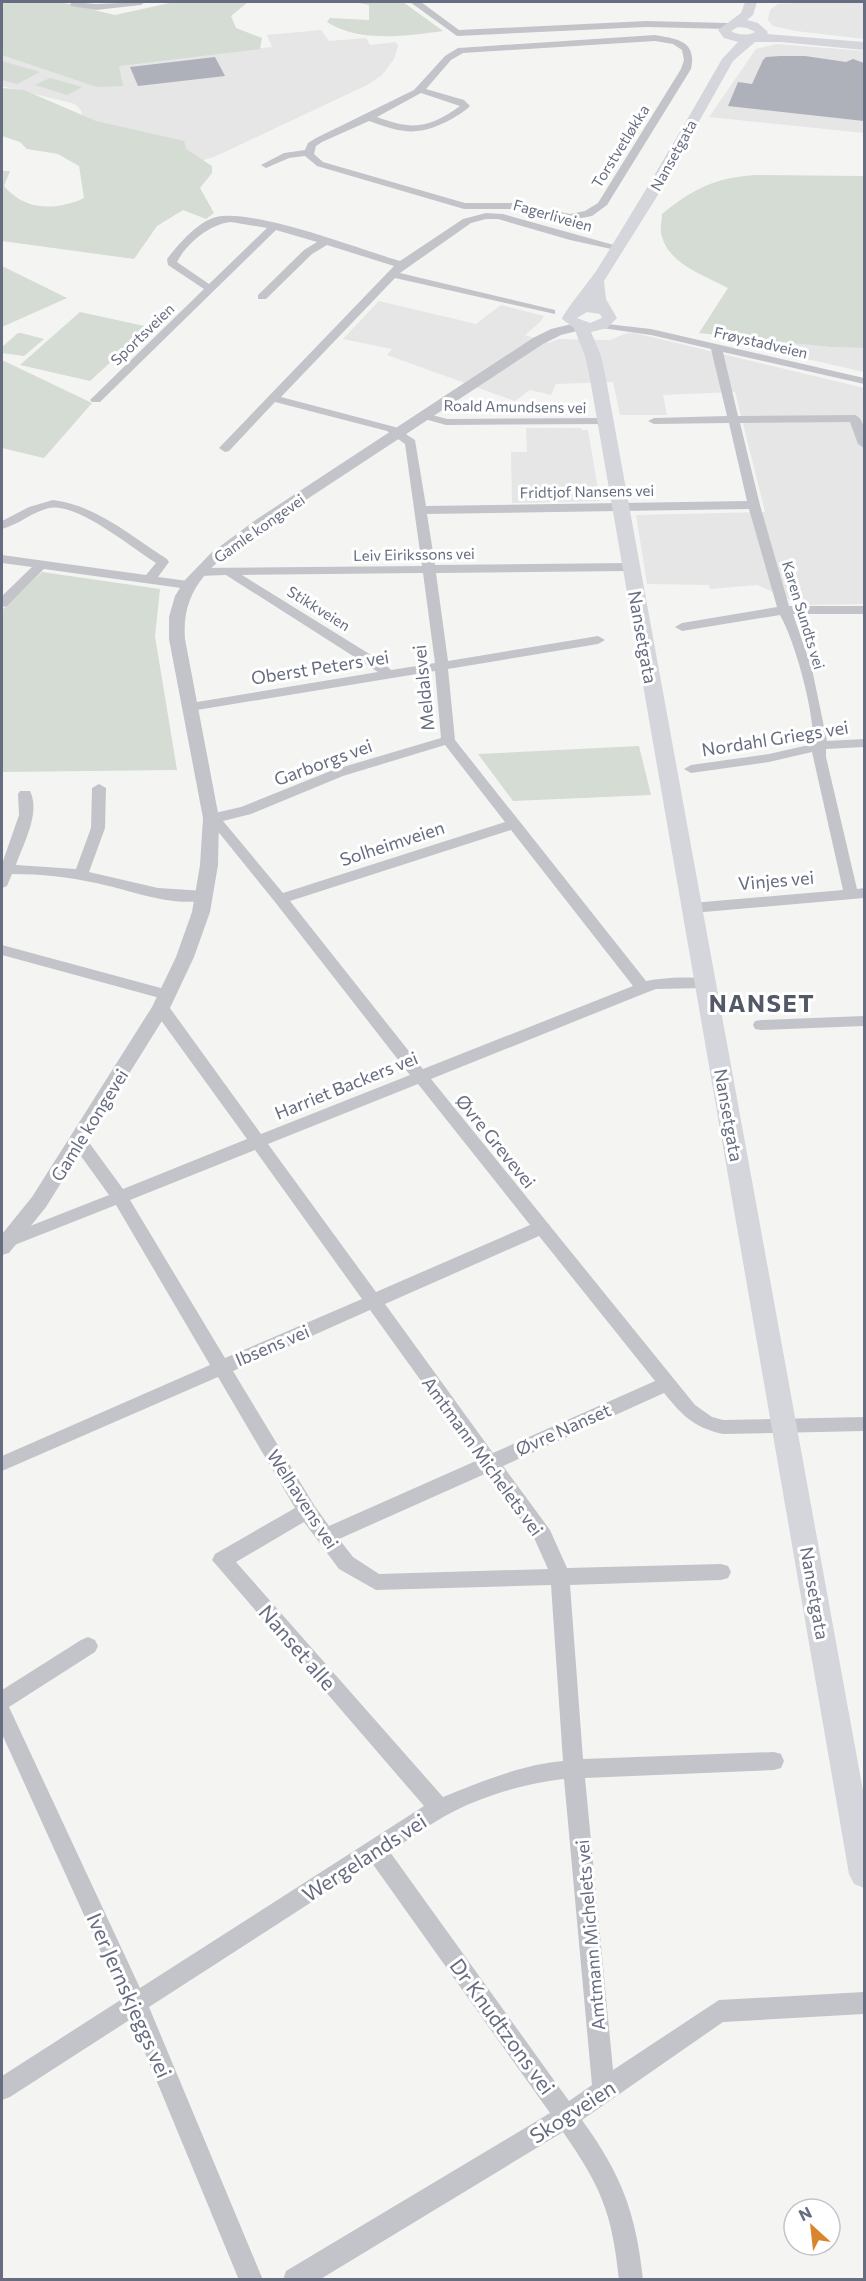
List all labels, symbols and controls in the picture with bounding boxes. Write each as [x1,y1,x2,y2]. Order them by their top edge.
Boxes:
street label: Torstvetløkka [587,101,653,191]
street label: Nansetgata [646,116,700,194]
street label: Fagerliveien [511,195,595,235]
street label: Sportsveien [107,299,177,369]
street label: Frøystadveien [712,322,810,362]
street label: Roald Amundsens vei [443,396,587,416]
street label: Fridtjof Nansens vei [520,481,654,501]
street label: Gamle kongevei [210,490,308,566]
street label: Leiv Eirikssons vei [353,544,475,564]
street label: Karen Sundts vei [779,559,829,671]
street label: Stikkveien [284,582,354,634]
street label: Nansetgata [624,589,662,685]
street label: Meldalsvei [408,644,438,732]
street label: Oberst Peters vei [249,645,391,689]
street label: Nordahl Griegs vei [700,716,850,760]
street label: Garborgs vei [271,734,375,790]
street label: Solheimveien [337,816,447,870]
street label: Vinjes vei [737,866,815,894]
district label: NANSET [709,988,815,1017]
street label: Harriet Backers vei [271,1046,421,1124]
street label: Gamle kongevei [46,1065,132,1185]
street label: Nansetgata [710,1067,748,1163]
street label: Øvre Grevevei [451,1090,541,1192]
street label: Ibsens vei [232,1320,312,1370]
street label: Amtmann Michelets vei [418,1372,548,1540]
street label: Øvre Nanset [512,1398,614,1460]
street label: Welhavens vei [263,1445,343,1553]
street label: Nansetgata [796,1545,834,1641]
street label: Nanset alle [254,1599,342,1695]
street label: Wergelands vei [297,1808,431,1906]
street label: Amtmann Michelets vei [571,1839,609,2031]
street label: Iver Jernskjeggs vei [82,1909,178,2081]
street label: Dr Knudtzons vei [445,1953,561,2099]
street label: Skogveien [524,2074,620,2148]
north arrow [782,2197,842,2257]
text: N [795,2202,815,2224]

